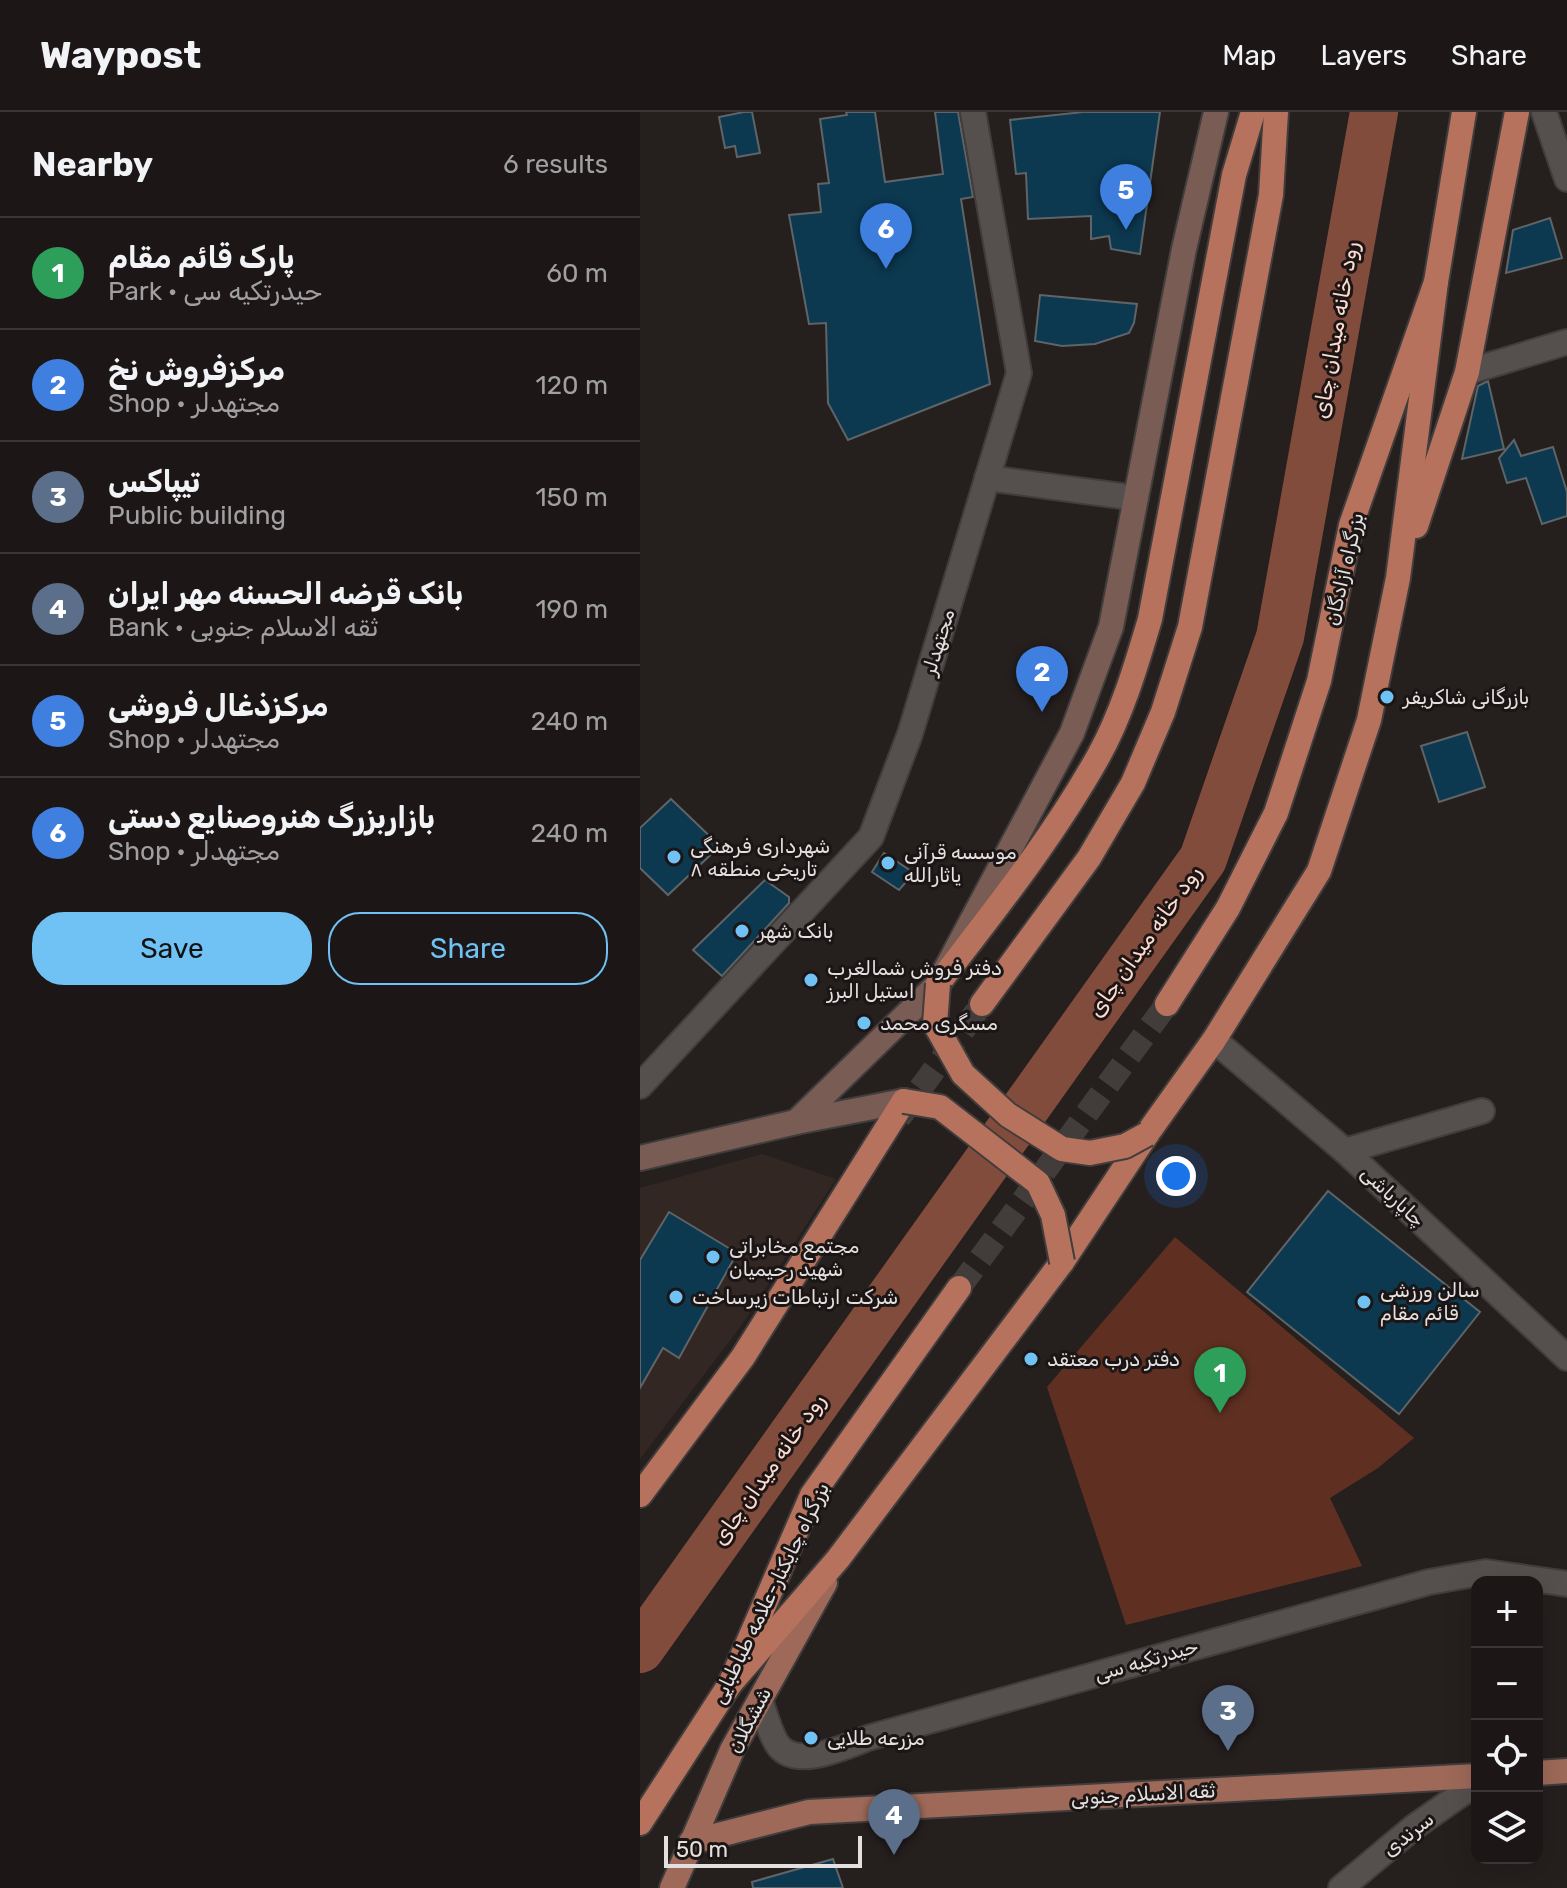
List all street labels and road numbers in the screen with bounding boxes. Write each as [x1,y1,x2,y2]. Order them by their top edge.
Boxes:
street label: بزرگراه آزادگان [1319,510,1369,628]
street label: مجتهدلر [916,606,959,679]
street label: چاپارباشی [1355,1160,1430,1233]
street label: بزرگراه چایکنار-علامه طباطبایی [706,1478,834,1708]
street label: حیدرتکیه سی [1091,1634,1201,1686]
street label: ششگلان [722,1683,776,1757]
street label: ثقه الاسلام جنوبی [1070,1778,1216,1812]
street label: سرندی [1378,1807,1438,1861]

